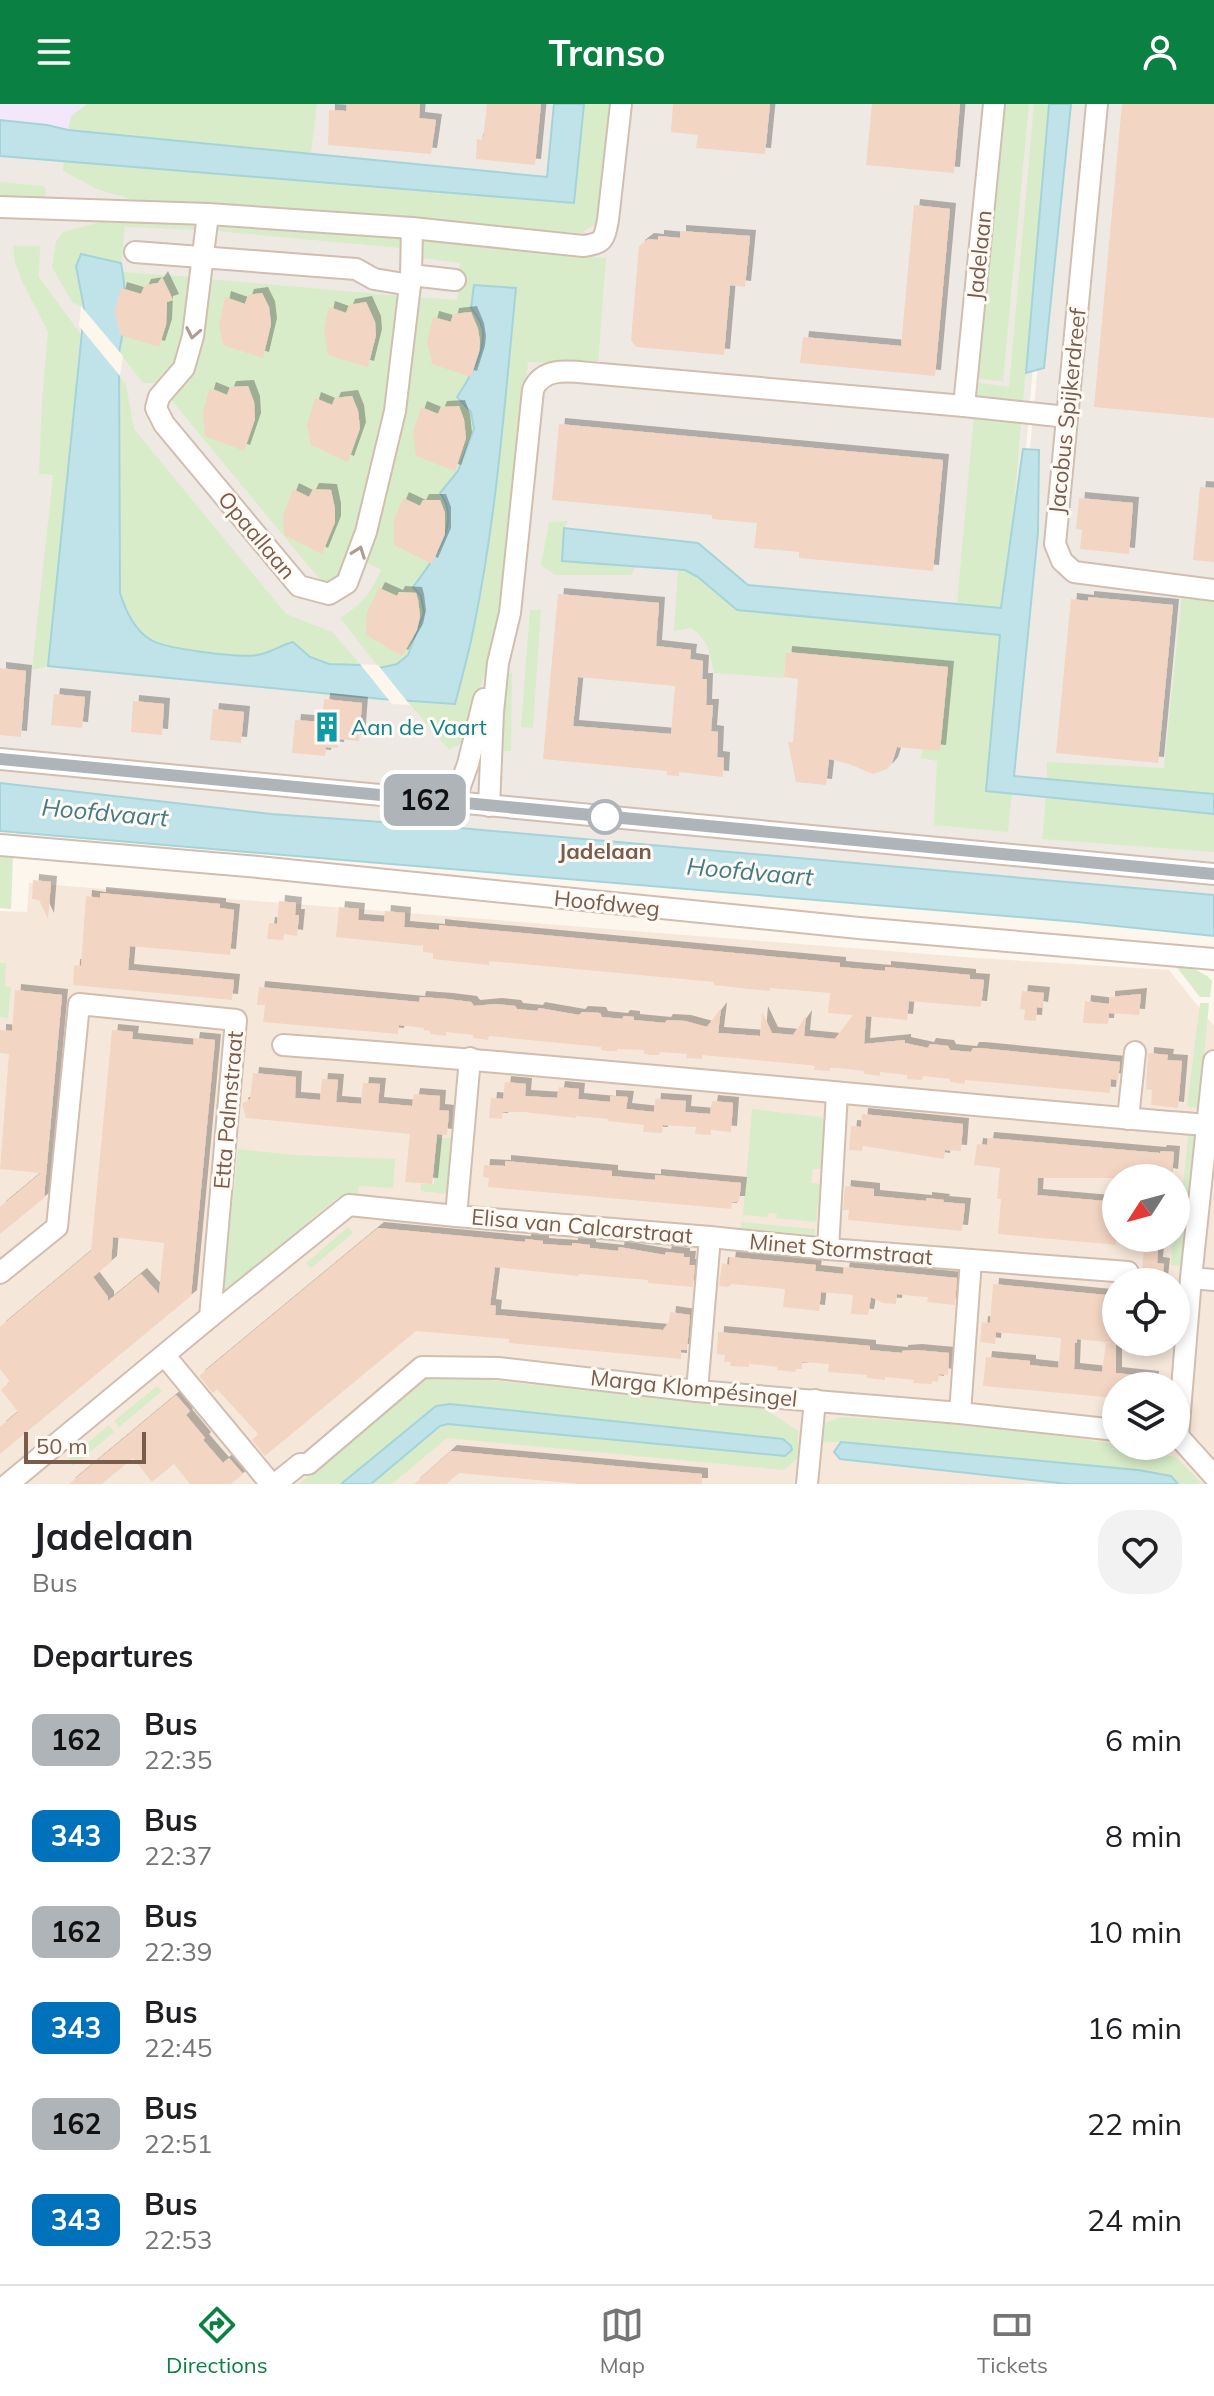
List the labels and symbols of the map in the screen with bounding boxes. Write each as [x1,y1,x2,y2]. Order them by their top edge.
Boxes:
street label: Jadelaan [960,209,998,301]
street label: Jacobus Spijkerdreef [1042,306,1092,515]
one-way arrow [185,326,202,340]
street label: Opaallaan [212,485,302,585]
one-way arrow [349,546,365,560]
building icon: Aan de Vaart [310,710,344,744]
place label: Aan de Vaart [351,713,487,741]
line badge: 162 [379,774,471,826]
water label: Hoofdvaart [40,792,170,833]
marker: Jadelaan [588,800,622,834]
place label: Jadelaan [558,837,652,865]
water label: Hoofdvaart [685,851,815,892]
street label: Hoofdweg [553,884,661,922]
street label: Etta Palmstraat [207,1029,249,1190]
north arrow [1102,1164,1190,1252]
street label: Elisa van Calcarstraat [470,1202,694,1250]
street label: Minet Stormstraat [748,1227,934,1271]
street label: Marga Klompésingel [589,1363,799,1413]
scale bar [24,1428,146,1464]

